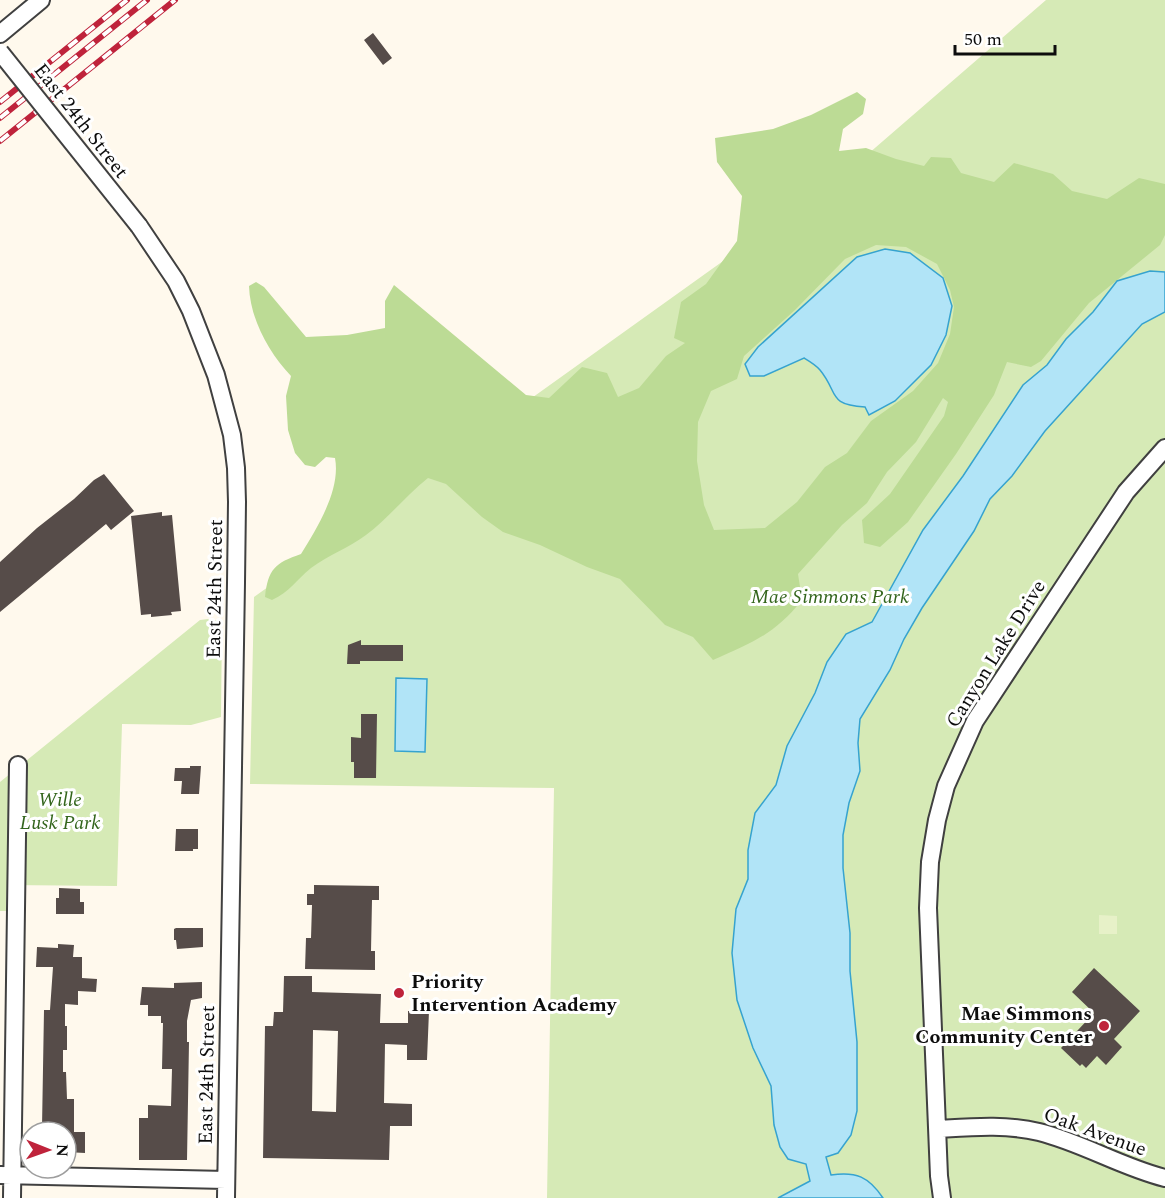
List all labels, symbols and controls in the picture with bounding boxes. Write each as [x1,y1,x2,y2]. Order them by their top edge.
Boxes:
scale bar [955,18,1056,56]
text: 50 m [964,26,1002,53]
street label: East 24th Street [26,57,136,185]
street label: East 24th Street [199,519,231,659]
street label: Canyon Lake Drive [938,574,1054,734]
park label: Mae Simmons Park [751,582,910,612]
park label: Wille Lusk Park [20,785,101,838]
place label: Priority Intervention Academy [411,967,618,1020]
marker: Priority Intervention Academy [392,986,406,1000]
place label: Mae Simmons Community Center [915,999,1092,1052]
street label: East 24th Street [191,1005,223,1145]
marker: Mae Simmons Community Center [1097,1019,1111,1033]
street label: Oak Avenue [1039,1099,1151,1165]
north arrow [18,1120,78,1180]
text: N [50,1144,74,1157]

